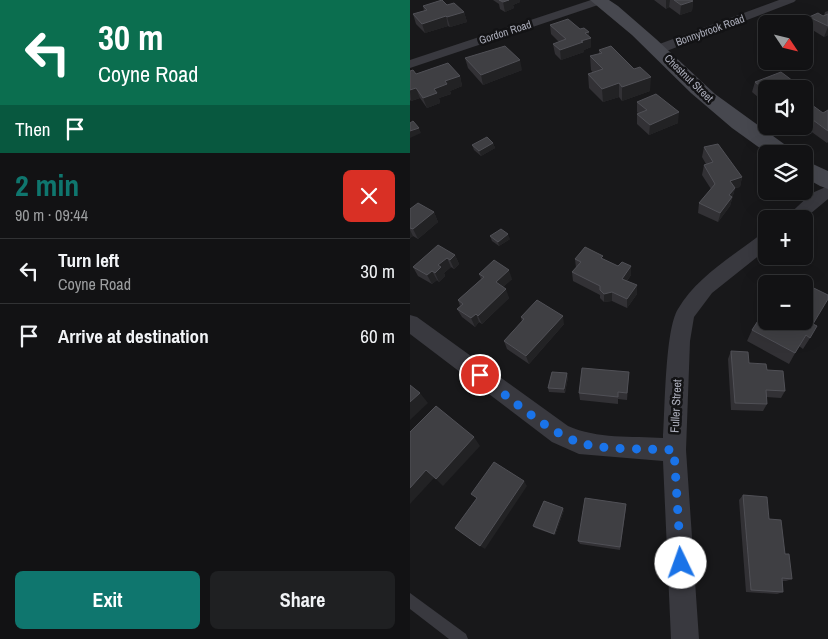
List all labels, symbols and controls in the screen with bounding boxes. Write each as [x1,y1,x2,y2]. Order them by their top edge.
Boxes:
street label: Bonnybrook Road [674,11,746,49]
text: 30 m [98,14,163,61]
north arrow [758,15,812,70]
map controls [758,15,813,330]
street label: Gordon Road [477,17,533,47]
icon: left [15,20,80,85]
street label: Chestnut Street [662,51,717,105]
text: Coyne Road [98,59,198,89]
button: sound [758,80,813,135]
icon: arrive [61,115,89,143]
text: Then [15,116,51,142]
button: layers [758,145,813,200]
text: 2 min [15,165,79,205]
button: close [343,170,395,222]
text: 90 m · 09:44 [15,204,88,226]
button: + [758,210,813,265]
text: Turn left [58,247,119,273]
icon: left [15,257,43,285]
text: 30 m [360,258,395,284]
text: Coyne Road [58,273,131,295]
button: − [758,275,813,330]
icon: arrive [15,322,43,350]
text: Arrive at destination [58,323,209,349]
text: 60 m [360,323,395,349]
pin [459,354,501,396]
icon: arrive [466,361,494,389]
street label: Fuller Street [667,379,685,433]
position arrow [654,536,706,588]
button: Exit [15,571,200,629]
button: Share [210,571,395,629]

